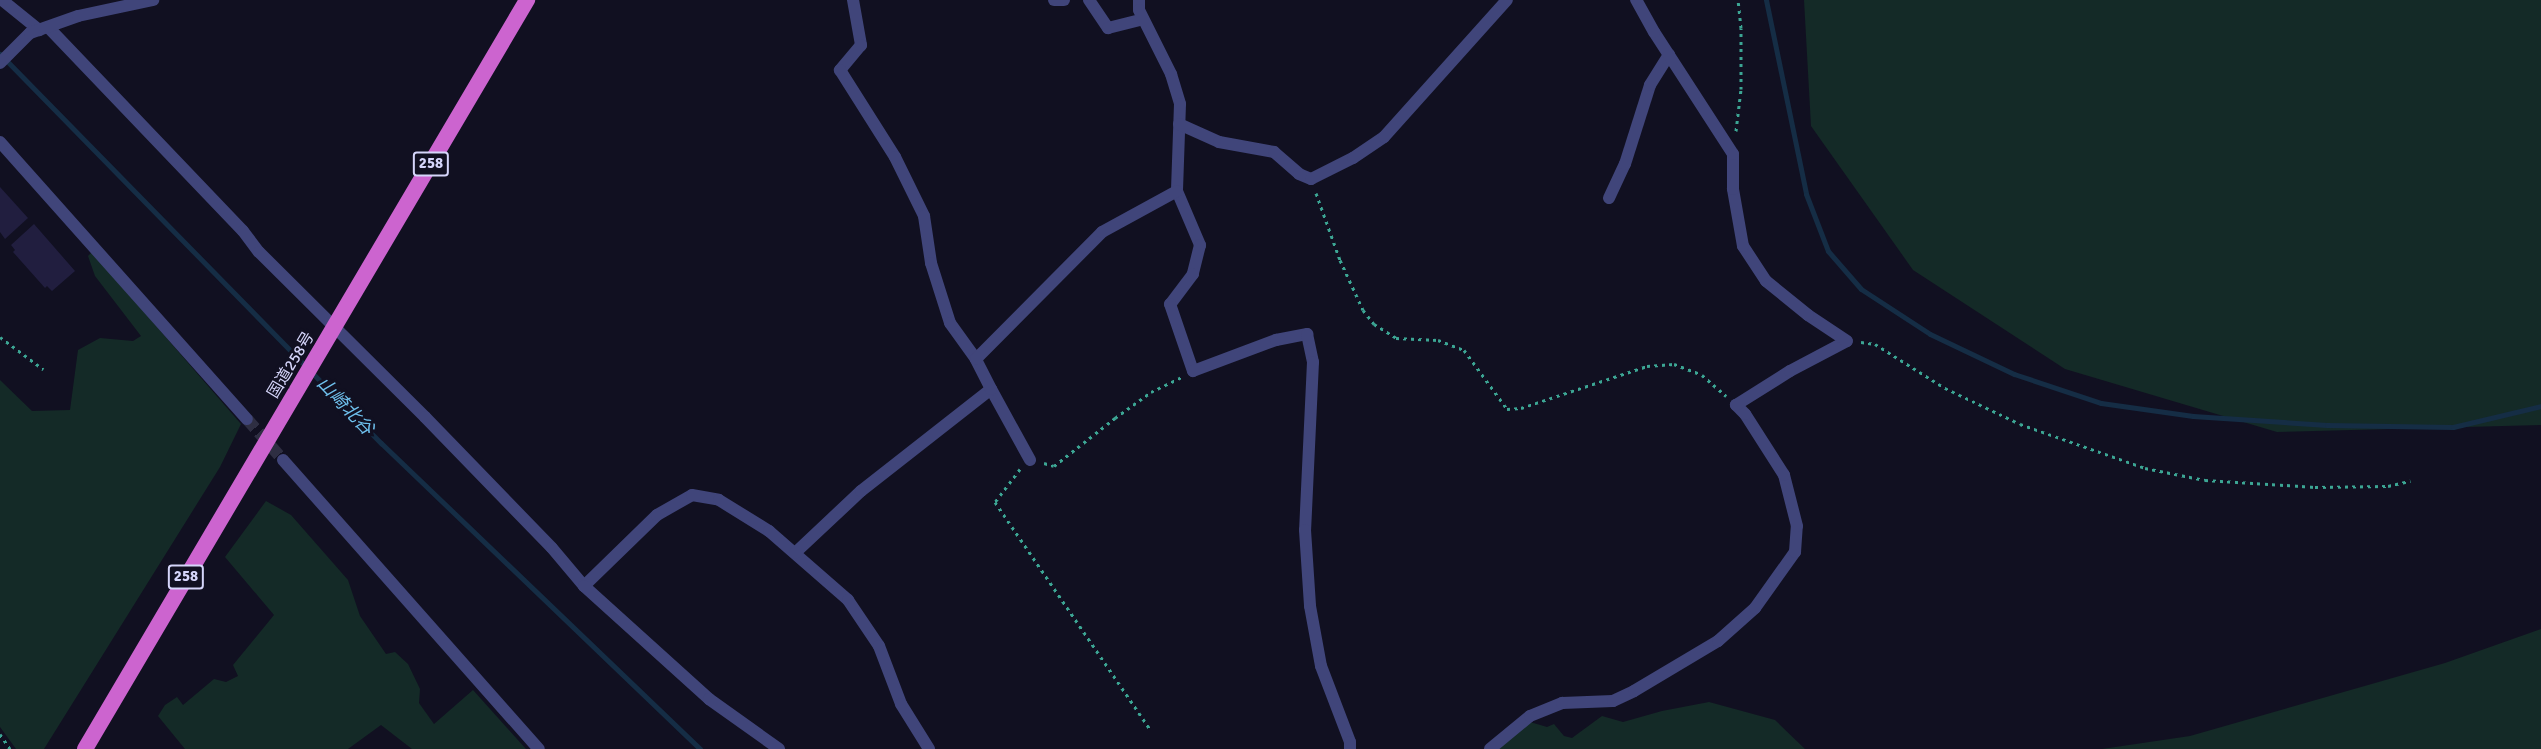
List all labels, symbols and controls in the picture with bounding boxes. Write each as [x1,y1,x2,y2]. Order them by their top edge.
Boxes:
road number: 258 [412,152,450,176]
street label: 国道258号 [264,328,318,402]
water label: 山崎北谷 [312,373,378,439]
road number: 258 [166,565,206,589]

